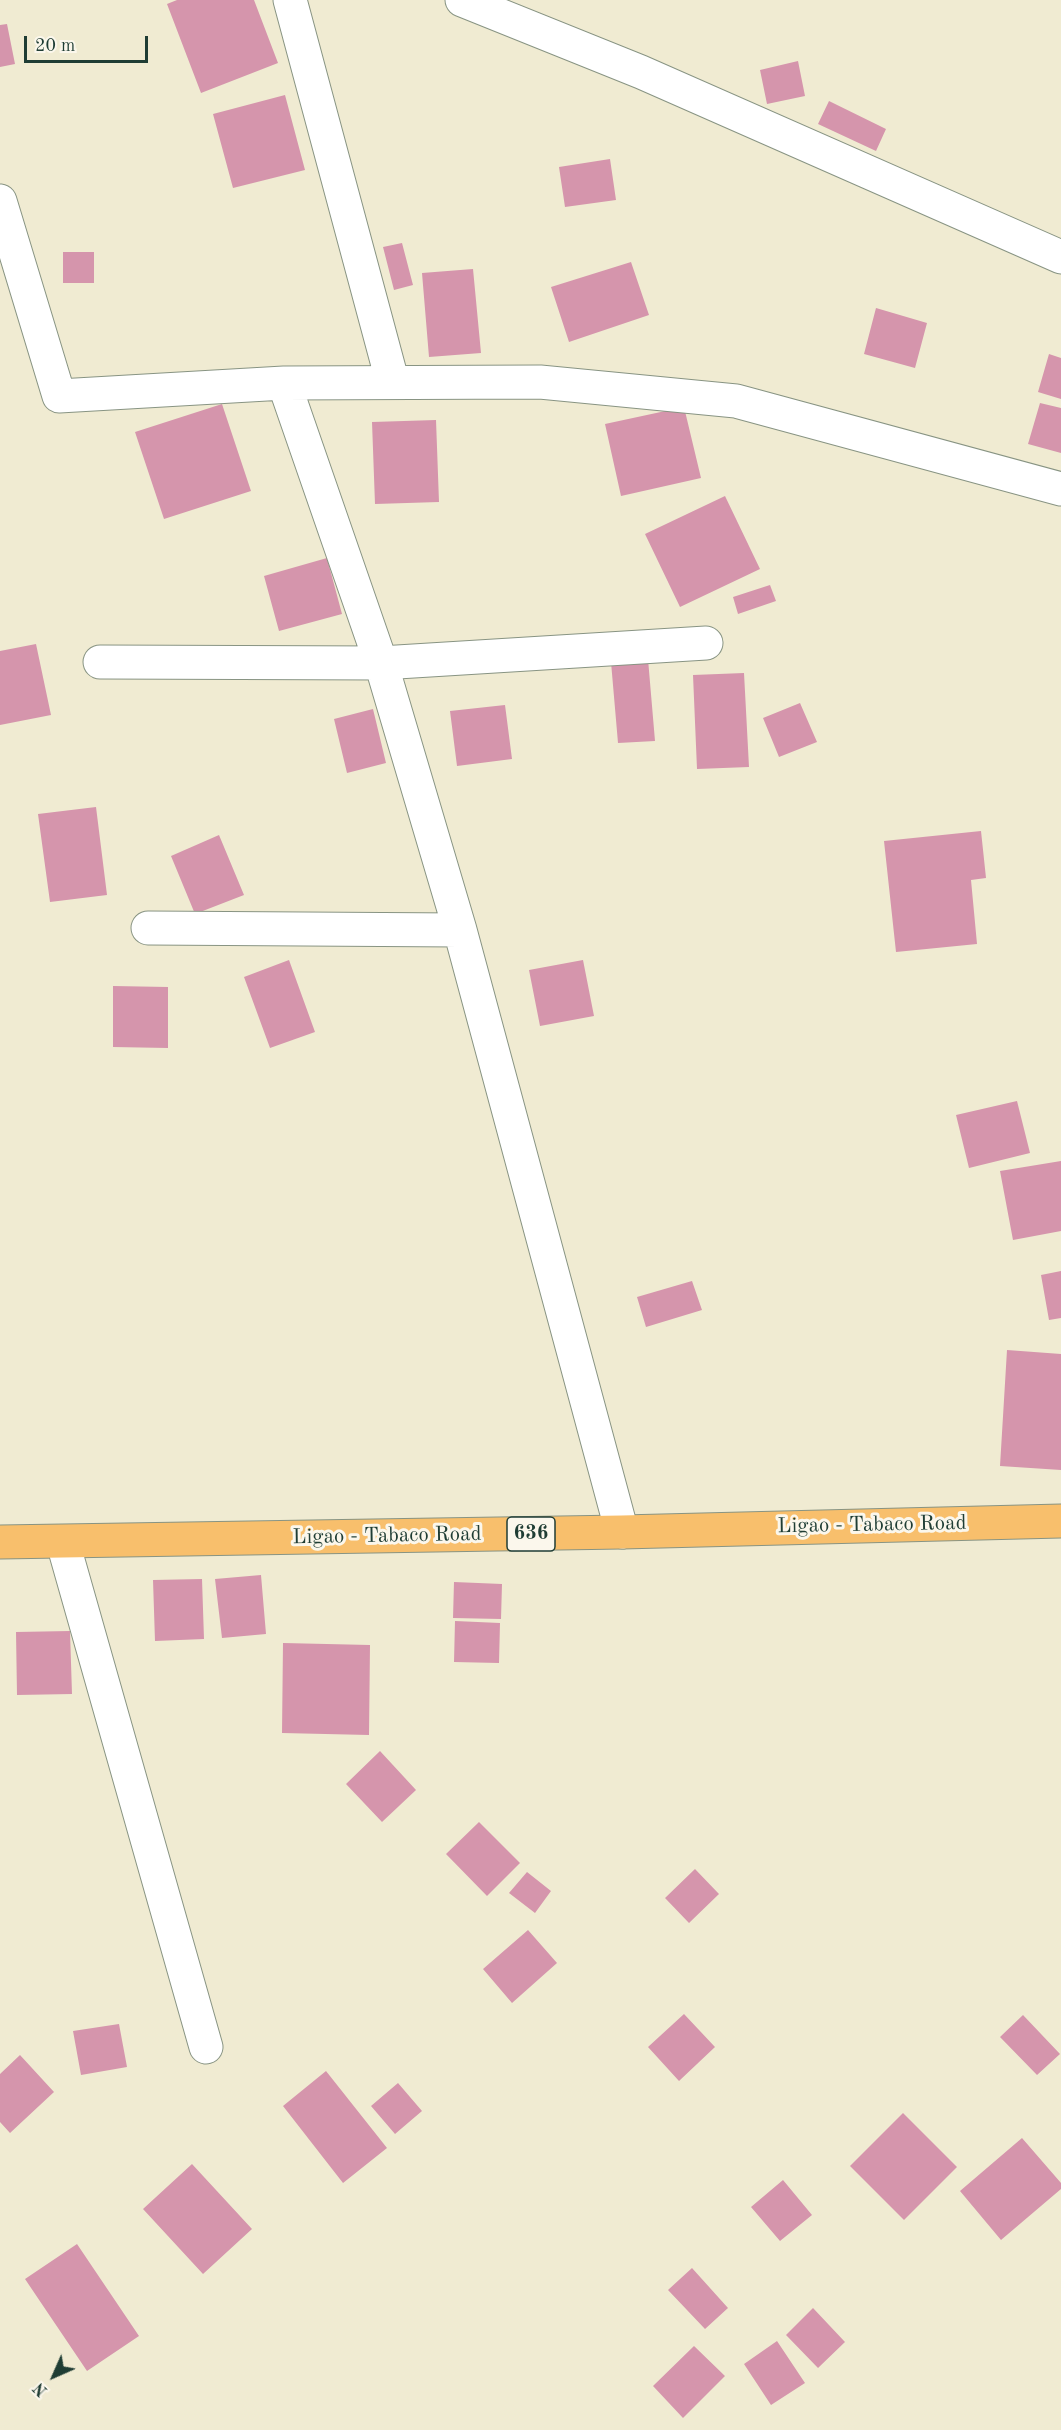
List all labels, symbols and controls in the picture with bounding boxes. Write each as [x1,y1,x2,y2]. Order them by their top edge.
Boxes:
scale bar [27,24,152,62]
text: 20 m [35,37,75,55]
street label: Ligao - Tabaco Road [777,1511,967,1539]
road number: 636 [507,1517,555,1551]
street label: Ligao - Tabaco Road [292,1522,482,1550]
north arrow [24,2346,84,2406]
text: N [31,2379,51,2399]

